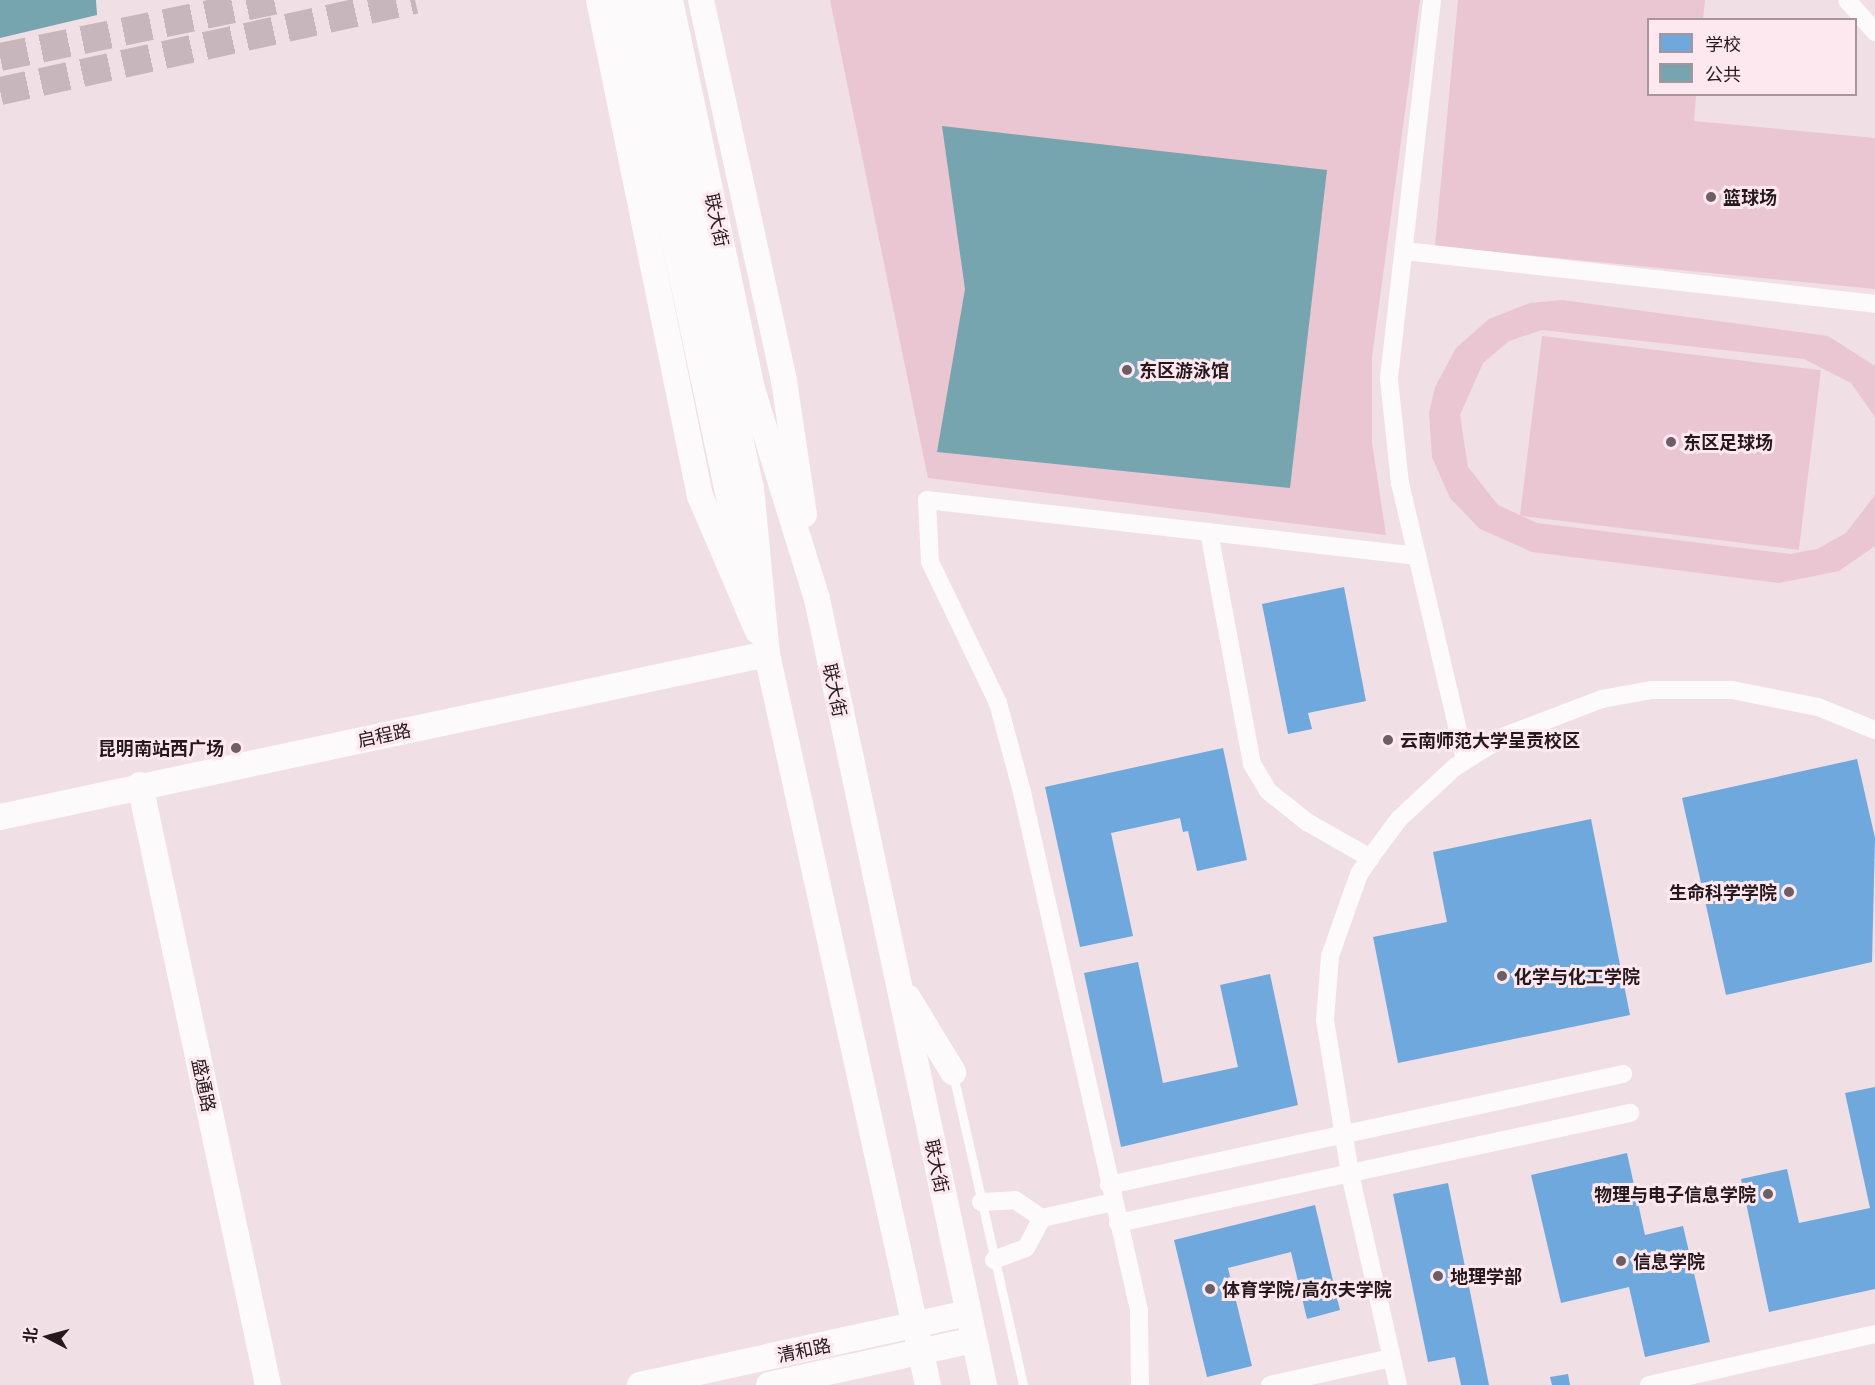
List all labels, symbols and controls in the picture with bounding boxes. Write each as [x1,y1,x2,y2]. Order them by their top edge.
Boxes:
legend [1647,18,1857,96]
text: 学校 [1705,32,1741,56]
text: 公共 [1705,62,1741,86]
place label: 篮球场 [1723,186,1777,208]
marker: 篮球场 [1704,190,1718,204]
street label: 联大街 [701,191,733,249]
place label: 东区游泳馆 [1139,359,1229,381]
marker: 东区游泳馆 [1120,363,1134,377]
place label: 东区足球场 [1683,431,1773,453]
marker: 东区足球场 [1664,435,1678,449]
street label: 联大街 [819,661,851,719]
street label: 启程路 [355,719,413,751]
place label: 云南师范大学呈贡校区 [1400,729,1580,751]
marker: 云南师范大学呈贡校区 [1381,733,1395,747]
place label: 昆明南站西广场 [98,737,224,759]
marker: 昆明南站西广场 [229,741,243,755]
place label: 生命科学学院 [1669,881,1777,903]
marker: 生命科学学院 [1782,885,1796,899]
place label: 化学与化工学院 [1514,965,1640,987]
marker: 化学与化工学院 [1495,969,1509,983]
street label: 盛通路 [188,1056,220,1114]
street label: 联大街 [921,1137,953,1195]
place label: 物理与电子信息学院 [1594,1183,1756,1205]
marker: 物理与电子信息学院 [1761,1187,1775,1201]
place label: 信息学院 [1633,1250,1705,1272]
marker: 信息学院 [1614,1254,1628,1268]
place label: 地理学部 [1450,1265,1522,1287]
marker: 地理学部 [1431,1269,1445,1283]
place label: 体育学院/高尔夫学院 [1222,1278,1392,1300]
marker: 体育学院/高尔夫学院 [1203,1282,1217,1296]
north arrow [18,1307,78,1367]
text: 北 [18,1326,42,1344]
street label: 清和路 [775,1334,833,1366]

